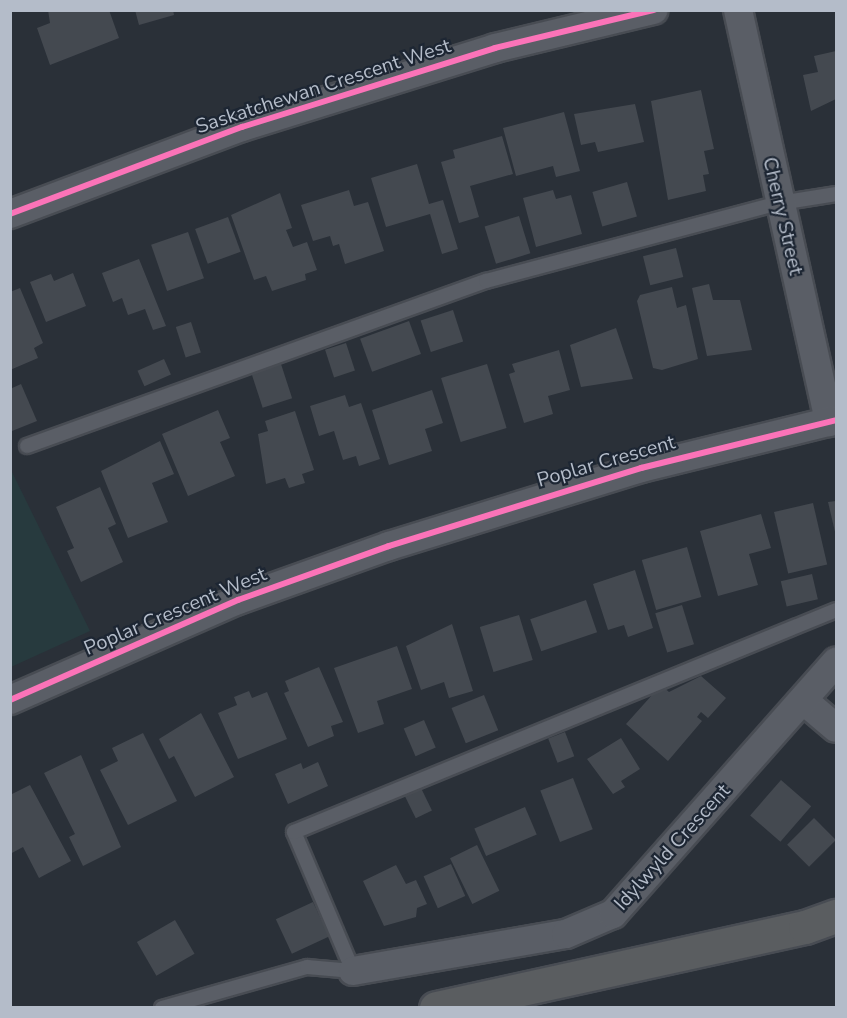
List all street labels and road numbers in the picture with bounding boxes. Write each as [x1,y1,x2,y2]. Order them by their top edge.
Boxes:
street label: Saskatchewan Crescent West [192,33,454,139]
street label: Cherry Street [758,155,808,277]
street label: Poplar Crescent [534,430,678,492]
street label: Poplar Crescent West [80,562,270,660]
street label: Idylwyld Crescent [609,779,735,915]

